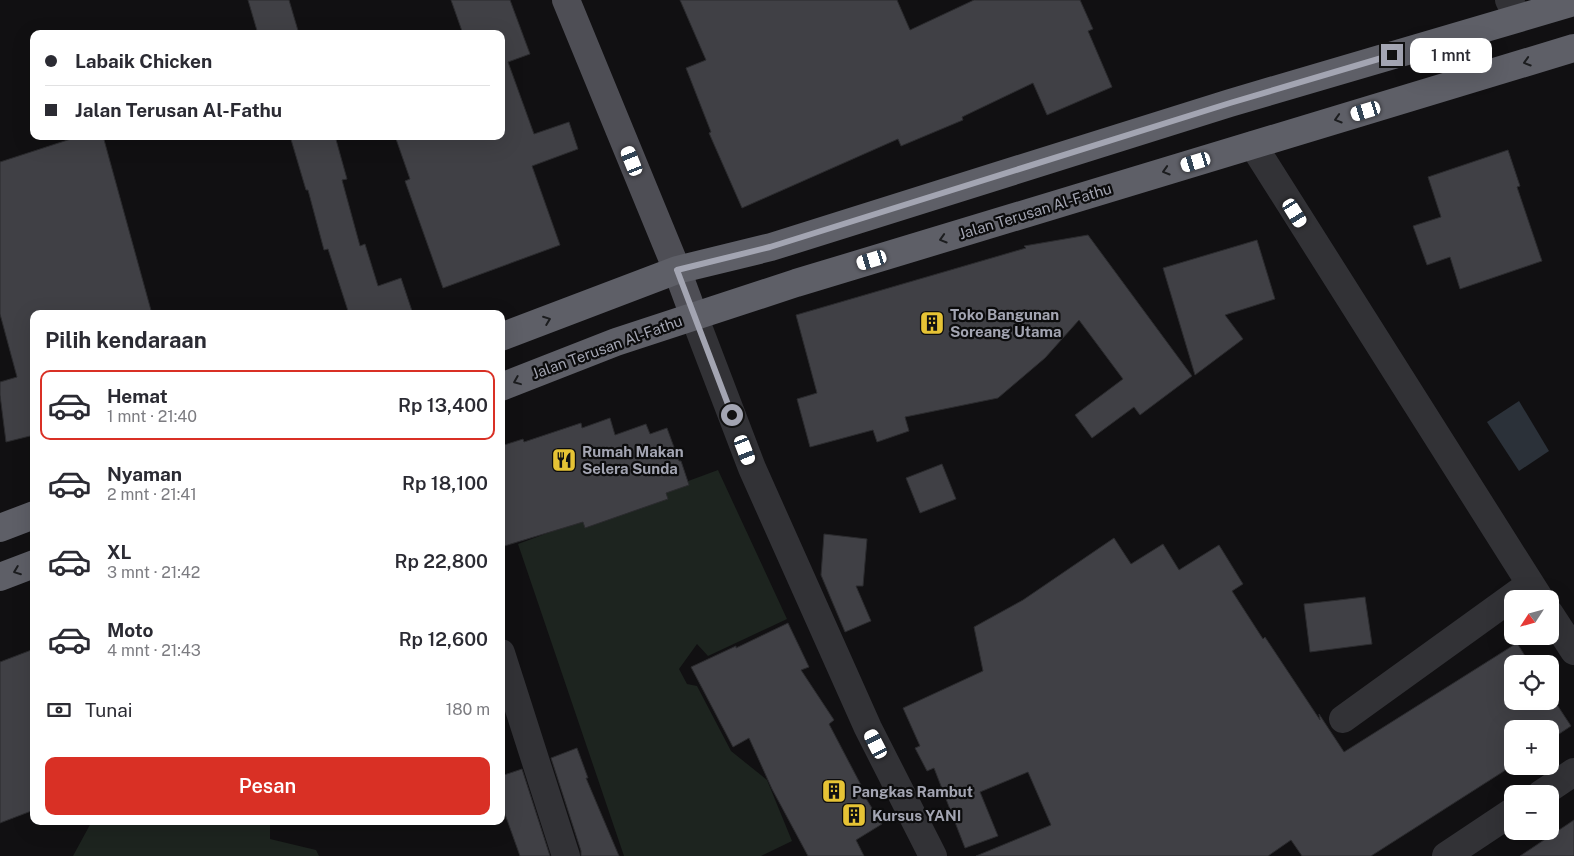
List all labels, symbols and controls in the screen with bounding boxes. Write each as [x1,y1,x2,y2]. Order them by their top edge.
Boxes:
callout: 1 mnt [1410,38,1492,72]
route end [1381,44,1403,66]
text: 1 mnt [1431,46,1471,65]
text: Labaik Chicken [75,50,212,72]
one-way arrow [1524,57,1532,67]
text: Jalan Terusan Al-Fathu [75,99,282,121]
car [1349,99,1382,123]
one-way arrow [1335,114,1343,124]
car [619,144,644,178]
car [1179,150,1212,174]
one-way arrow [1162,166,1171,176]
street label: Jalan Terusan Al-Fathu [957,180,1113,242]
car [1280,196,1309,230]
one-way arrow [940,233,948,243]
car [855,248,888,272]
place label: Toko Bangunan Soreang Utama [950,306,1061,340]
building icon: Toko Bangunan Soreang Utama [919,310,945,336]
street label: Jalan Terusan Al-Fathu [529,312,685,382]
one-way arrow [542,316,551,326]
text: Pilih kendaraan [45,327,207,353]
one-way arrow [513,374,522,385]
icon: car [47,383,92,428]
text: Hemat [107,385,168,407]
text: Rp 13,400 [398,394,488,416]
route start [721,404,743,426]
text: 1 mnt · 21:40 [107,407,197,426]
car [732,433,757,467]
place label: Rumah Makan Selera Sunda [582,443,684,477]
restaurant icon: Rumah Makan Selera Sunda [551,447,577,473]
icon: car [47,461,92,506]
text: Nyaman [107,463,182,485]
text: Rp 18,100 [402,472,488,494]
text: 2 mnt · 21:41 [107,485,197,504]
icon: car [47,539,92,584]
text: XL [107,541,132,563]
text: Rp 22,800 [395,550,488,572]
text: 3 mnt · 21:42 [107,563,200,582]
one-way arrow [13,565,22,575]
north arrow [1504,590,1559,645]
map controls [1504,590,1559,840]
icon: car [47,617,92,662]
text: Moto [107,619,153,641]
text: Rp 12,600 [399,628,488,650]
text: 4 mnt · 21:43 [107,641,201,660]
button: locate [1504,655,1559,710]
icon: cash [45,696,73,724]
text: Tunai [85,699,133,721]
text: 180 m [446,700,490,719]
button: + [1504,720,1559,775]
car [862,727,889,761]
button: Pesan [45,757,490,815]
building icon: Pangkas Rambut [821,778,847,804]
place label: Pangkas Rambut [852,783,973,800]
button: − [1504,785,1559,840]
building icon: Kursus YANI [841,802,867,828]
place label: Kursus YANI [872,807,961,824]

